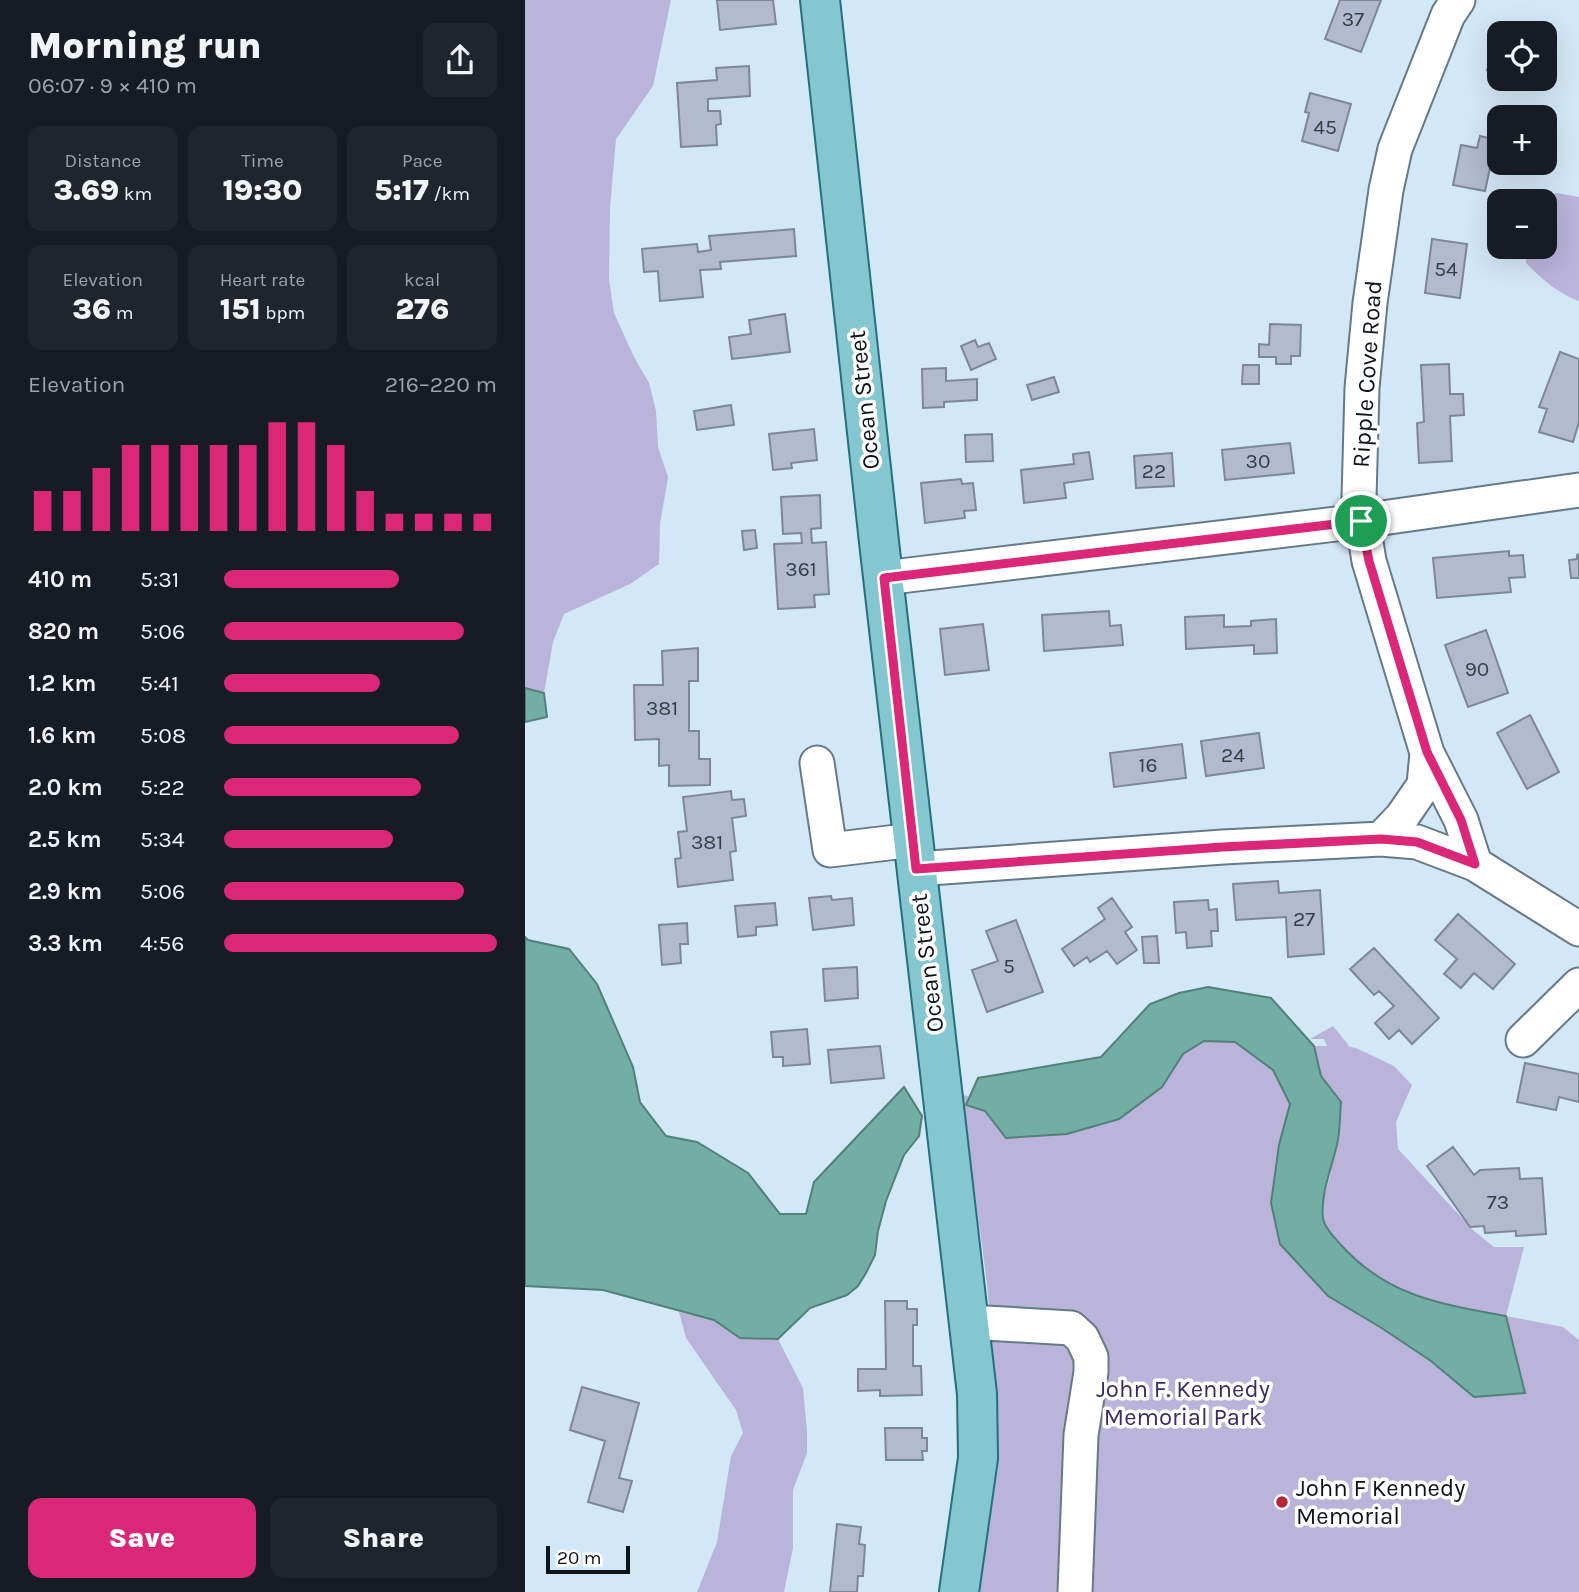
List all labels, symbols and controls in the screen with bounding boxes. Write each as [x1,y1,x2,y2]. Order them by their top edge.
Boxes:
house number: 37 [1342,7,1364,31]
map controls [1487,21,1557,259]
button: locate [1487,21,1557,91]
text: Morning run [28,23,262,68]
button: share [423,23,497,97]
text: 06:07 · 9 × 410 m [28,72,197,99]
button: + [1487,105,1557,175]
house number: 45 [1313,115,1337,139]
text: Distance [64,150,141,172]
text: Time [241,150,284,172]
text: Pace [402,150,442,172]
text: 3.69 [53,172,119,208]
text: 19:30 [223,172,302,208]
text: 5:17 [374,172,429,208]
text: km [119,183,152,205]
text: /km [429,183,470,205]
button: − [1487,189,1557,259]
house number: 54 [1434,257,1458,281]
text: Elevation [63,269,143,291]
text: Heart rate [220,269,305,291]
text: kcal [404,269,440,291]
street label: Ripple Cove Road [1346,279,1388,469]
text: 36 [72,291,111,327]
text: 151 [220,291,261,327]
text: 276 [395,291,449,327]
text: m [111,302,133,324]
text: bpm [261,302,305,324]
street label: Ocean Street [843,329,885,471]
text: Elevation [28,371,125,398]
text: 216–220 m [385,371,497,398]
house number: 30 [1246,449,1270,473]
house number: 22 [1142,459,1166,483]
pin [1331,491,1391,551]
icon: arrive [1342,502,1380,540]
house number: 361 [785,557,817,581]
text: 410 m [28,566,92,593]
text: 5:31 [140,566,179,593]
text: 820 m [28,618,99,645]
text: 5:06 [140,618,185,645]
house number: 90 [1465,657,1489,681]
text: 1.2 km [28,670,96,697]
text: 5:41 [140,670,179,697]
house number: 381 [646,696,678,720]
text: 1.6 km [28,722,96,749]
text: 5:08 [140,722,186,749]
house number: 24 [1221,743,1245,767]
house number: 16 [1139,753,1157,777]
text: 2.0 km [28,774,103,801]
text: 5:22 [140,774,185,801]
text: 2.5 km [28,826,102,853]
text: 5:34 [140,826,185,853]
house number: 381 [691,830,723,854]
text: 2.9 km [28,878,102,905]
text: 5:06 [140,878,185,905]
street label: Ocean Street [905,892,949,1034]
house number: 27 [1293,907,1315,931]
text: 3.3 km [28,930,103,957]
text: 4:56 [140,930,184,957]
house number: 5 [1003,954,1015,978]
house number: 73 [1487,1190,1509,1214]
park label: John F. Kennedy Memorial Park [1096,1375,1270,1431]
place label: John F Kennedy Memorial [1296,1474,1465,1530]
marker: John F Kennedy Memorial [1274,1494,1290,1510]
button: Save [28,1498,256,1578]
button: Share [270,1498,497,1578]
scale bar [546,1543,630,1575]
text: 20 m [557,1547,602,1569]

